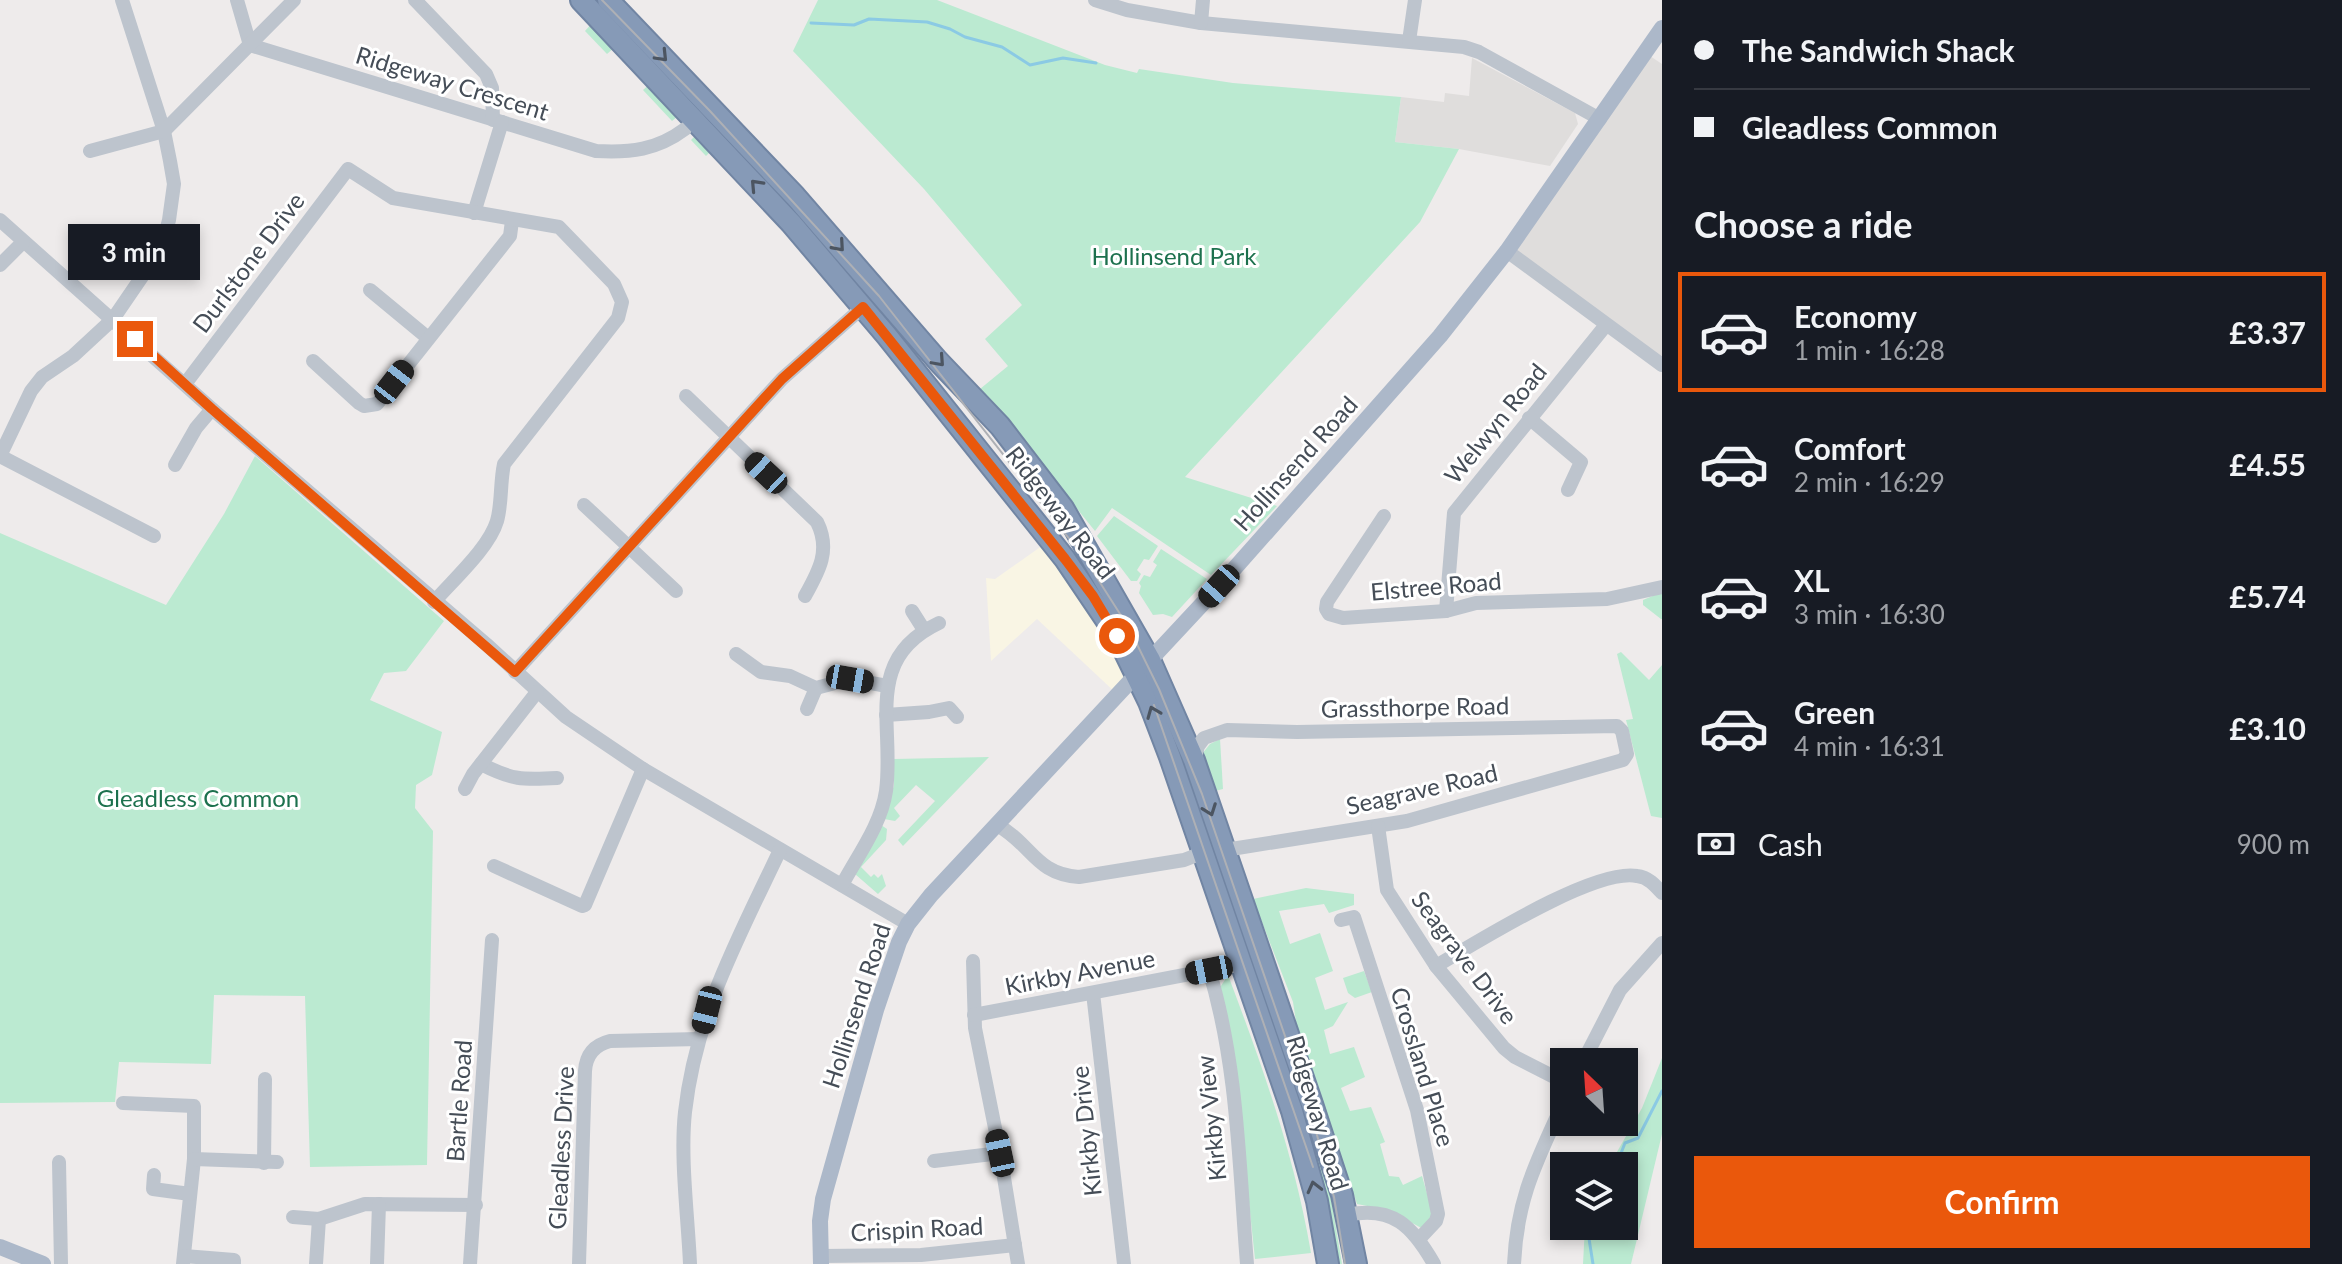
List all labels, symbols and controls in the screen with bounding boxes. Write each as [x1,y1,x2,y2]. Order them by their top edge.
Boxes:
text: The Sandwich Shack [1742,32,2015,68]
street label: Ridgeway Crescent [352,39,553,126]
one-way arrow [653,47,667,61]
text: Gleadless Common [1742,109,1998,145]
one-way arrow [752,179,766,194]
street label: Durlstone Drive [186,186,310,338]
text: Choose a ride [1694,202,1913,246]
callout: 3 min [69,223,201,279]
text: 3 min [102,236,166,268]
one-way arrow [830,237,844,252]
park label: Hollinsend Park [1092,241,1257,270]
icon: car [1698,296,1770,368]
text: Economy [1794,298,1917,334]
text: £3.37 [2229,314,2306,350]
route end [117,321,153,357]
text: 1 min · 16:28 [1794,334,1945,366]
one-way arrow [929,351,944,366]
car [370,356,418,408]
street label: Welwyn Road [1438,357,1552,489]
street label: Hollinsend Road [1227,390,1363,536]
icon: car [1698,428,1770,500]
text: Comfort [1794,430,1906,466]
street label: Ridgeway Road [1000,440,1122,584]
text: £4.55 [2229,446,2306,482]
car [740,448,792,498]
text: 2 min · 16:29 [1794,466,1945,498]
car [1194,560,1244,612]
icon: car [1698,560,1770,632]
text: XL [1794,562,1830,598]
street label: Elstree Road [1369,565,1503,606]
text: £5.74 [2229,578,2306,614]
text: 3 min · 16:30 [1794,598,1945,630]
route start [1099,618,1135,654]
car [824,663,876,695]
street label: Grassthorpe Road [1321,690,1509,723]
icon: car [1698,692,1770,764]
text: Green [1794,694,1875,730]
one-way arrow [1146,706,1163,720]
text: £3.10 [2229,710,2306,746]
text: 4 min · 16:31 [1794,730,1945,762]
street label: Seagrave Road [1343,757,1500,820]
park label: Gleadless Common [97,783,299,812]
one-way arrow [1201,802,1217,816]
icon: cash [1694,822,1738,866]
text: Cash [1758,826,1823,862]
text: 900 m [2237,828,2310,860]
street label: Seagrave Drive [1406,885,1524,1029]
street label: Hollinsend Road [815,920,896,1091]
street label: Kirkby Avenue [1002,943,1157,1000]
car [1183,954,1235,986]
street label: Crossland Place [1385,983,1461,1150]
car [690,984,724,1036]
street label: Ridgeway Road [1281,1032,1356,1194]
street label: Bartle Road [440,1039,477,1163]
north arrow [1550,1048,1638,1136]
map controls [1550,1048,1638,1240]
street label: Kirkby View [1189,1054,1232,1182]
street label: Gleadless Drive [542,1065,579,1230]
street label: Kirkby Drive [1064,1065,1107,1198]
car [983,1127,1017,1179]
button: layers [1550,1152,1638,1240]
button: Confirm [1694,1156,2310,1248]
one-way arrow [1306,1181,1323,1195]
street label: Crispin Road [850,1211,984,1246]

